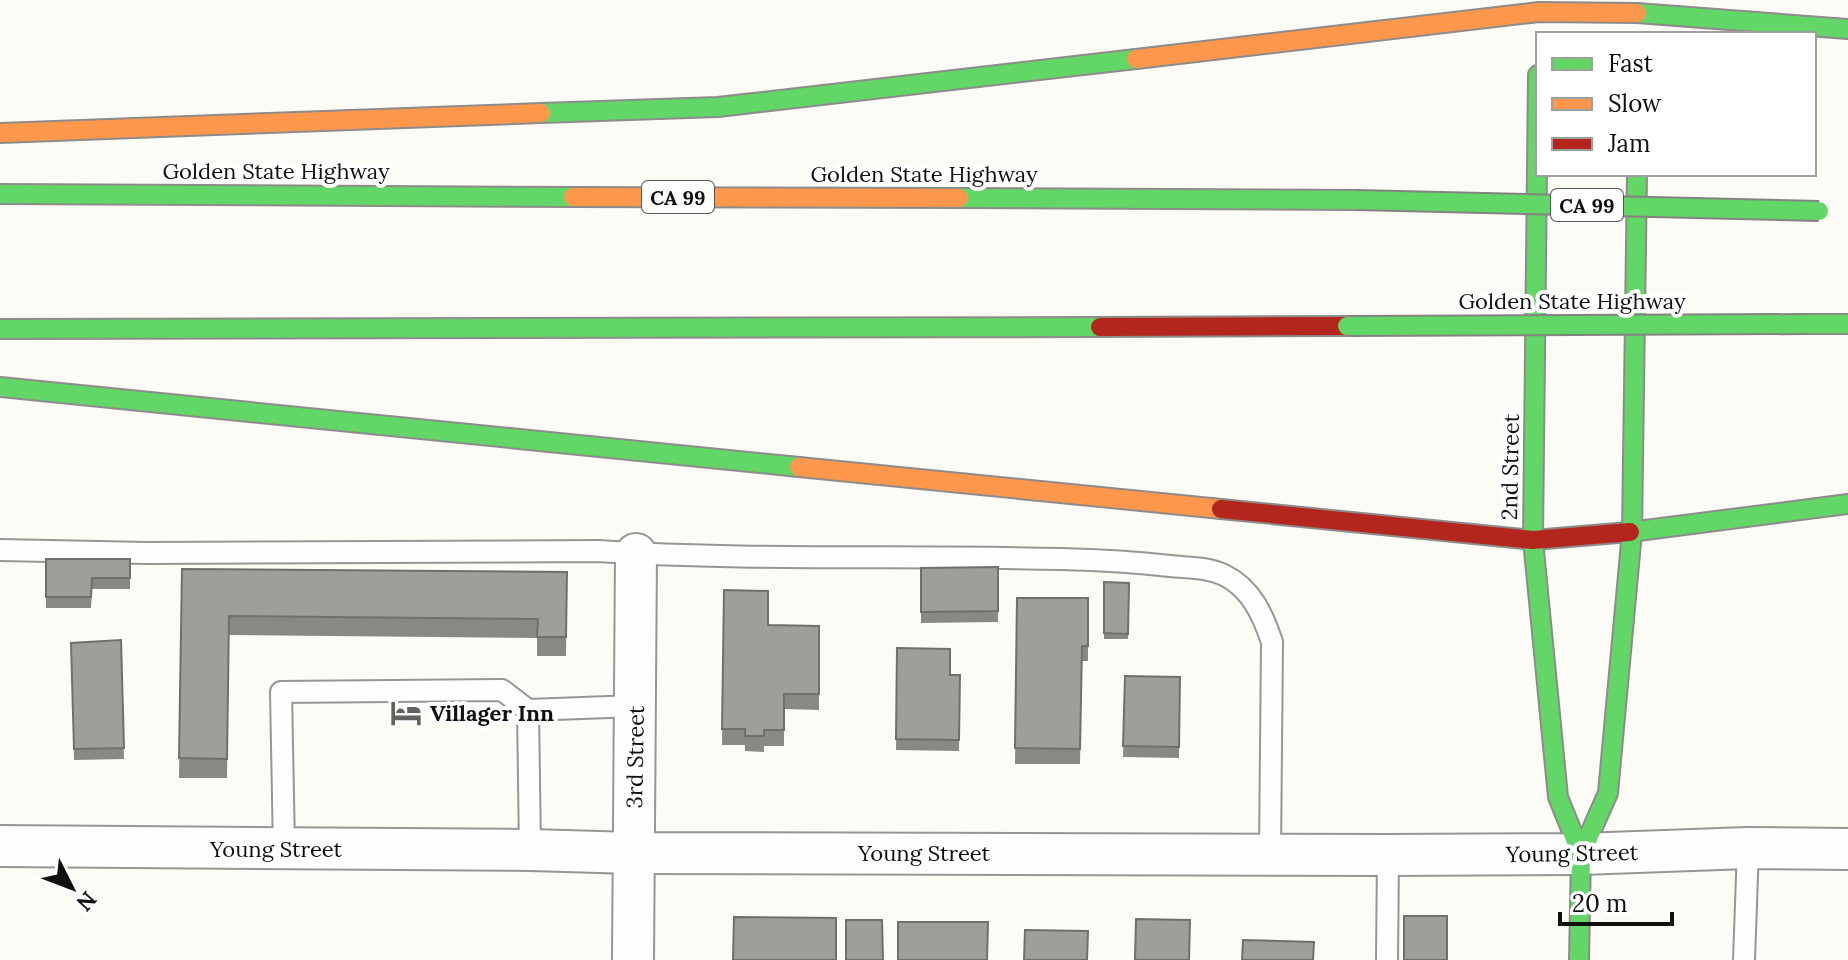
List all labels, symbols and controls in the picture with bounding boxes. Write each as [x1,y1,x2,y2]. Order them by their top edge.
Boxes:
legend [1536,32,1816,176]
text: Fast [1608,48,1654,79]
text: Slow [1608,88,1662,119]
text: Jam [1607,128,1650,159]
street label: Golden State Highway [162,157,390,185]
street label: Golden State Highway [810,160,1038,188]
road number: CA 99 [642,181,714,213]
road number: CA 99 [1551,189,1623,221]
street label: Golden State Highway [1458,287,1686,315]
street label: 2nd Street [1495,413,1525,520]
hotel icon: Villager Inn [389,696,423,730]
place label: Villager Inn [430,699,554,727]
street label: 3rd Street [620,705,650,809]
street label: Young Street [209,835,343,863]
street label: Young Street [1505,838,1639,868]
street label: Young Street [857,839,991,867]
north arrow [32,848,112,928]
scale bar [1560,876,1672,926]
text: N [71,886,103,917]
text: 20 m [1572,888,1628,919]

